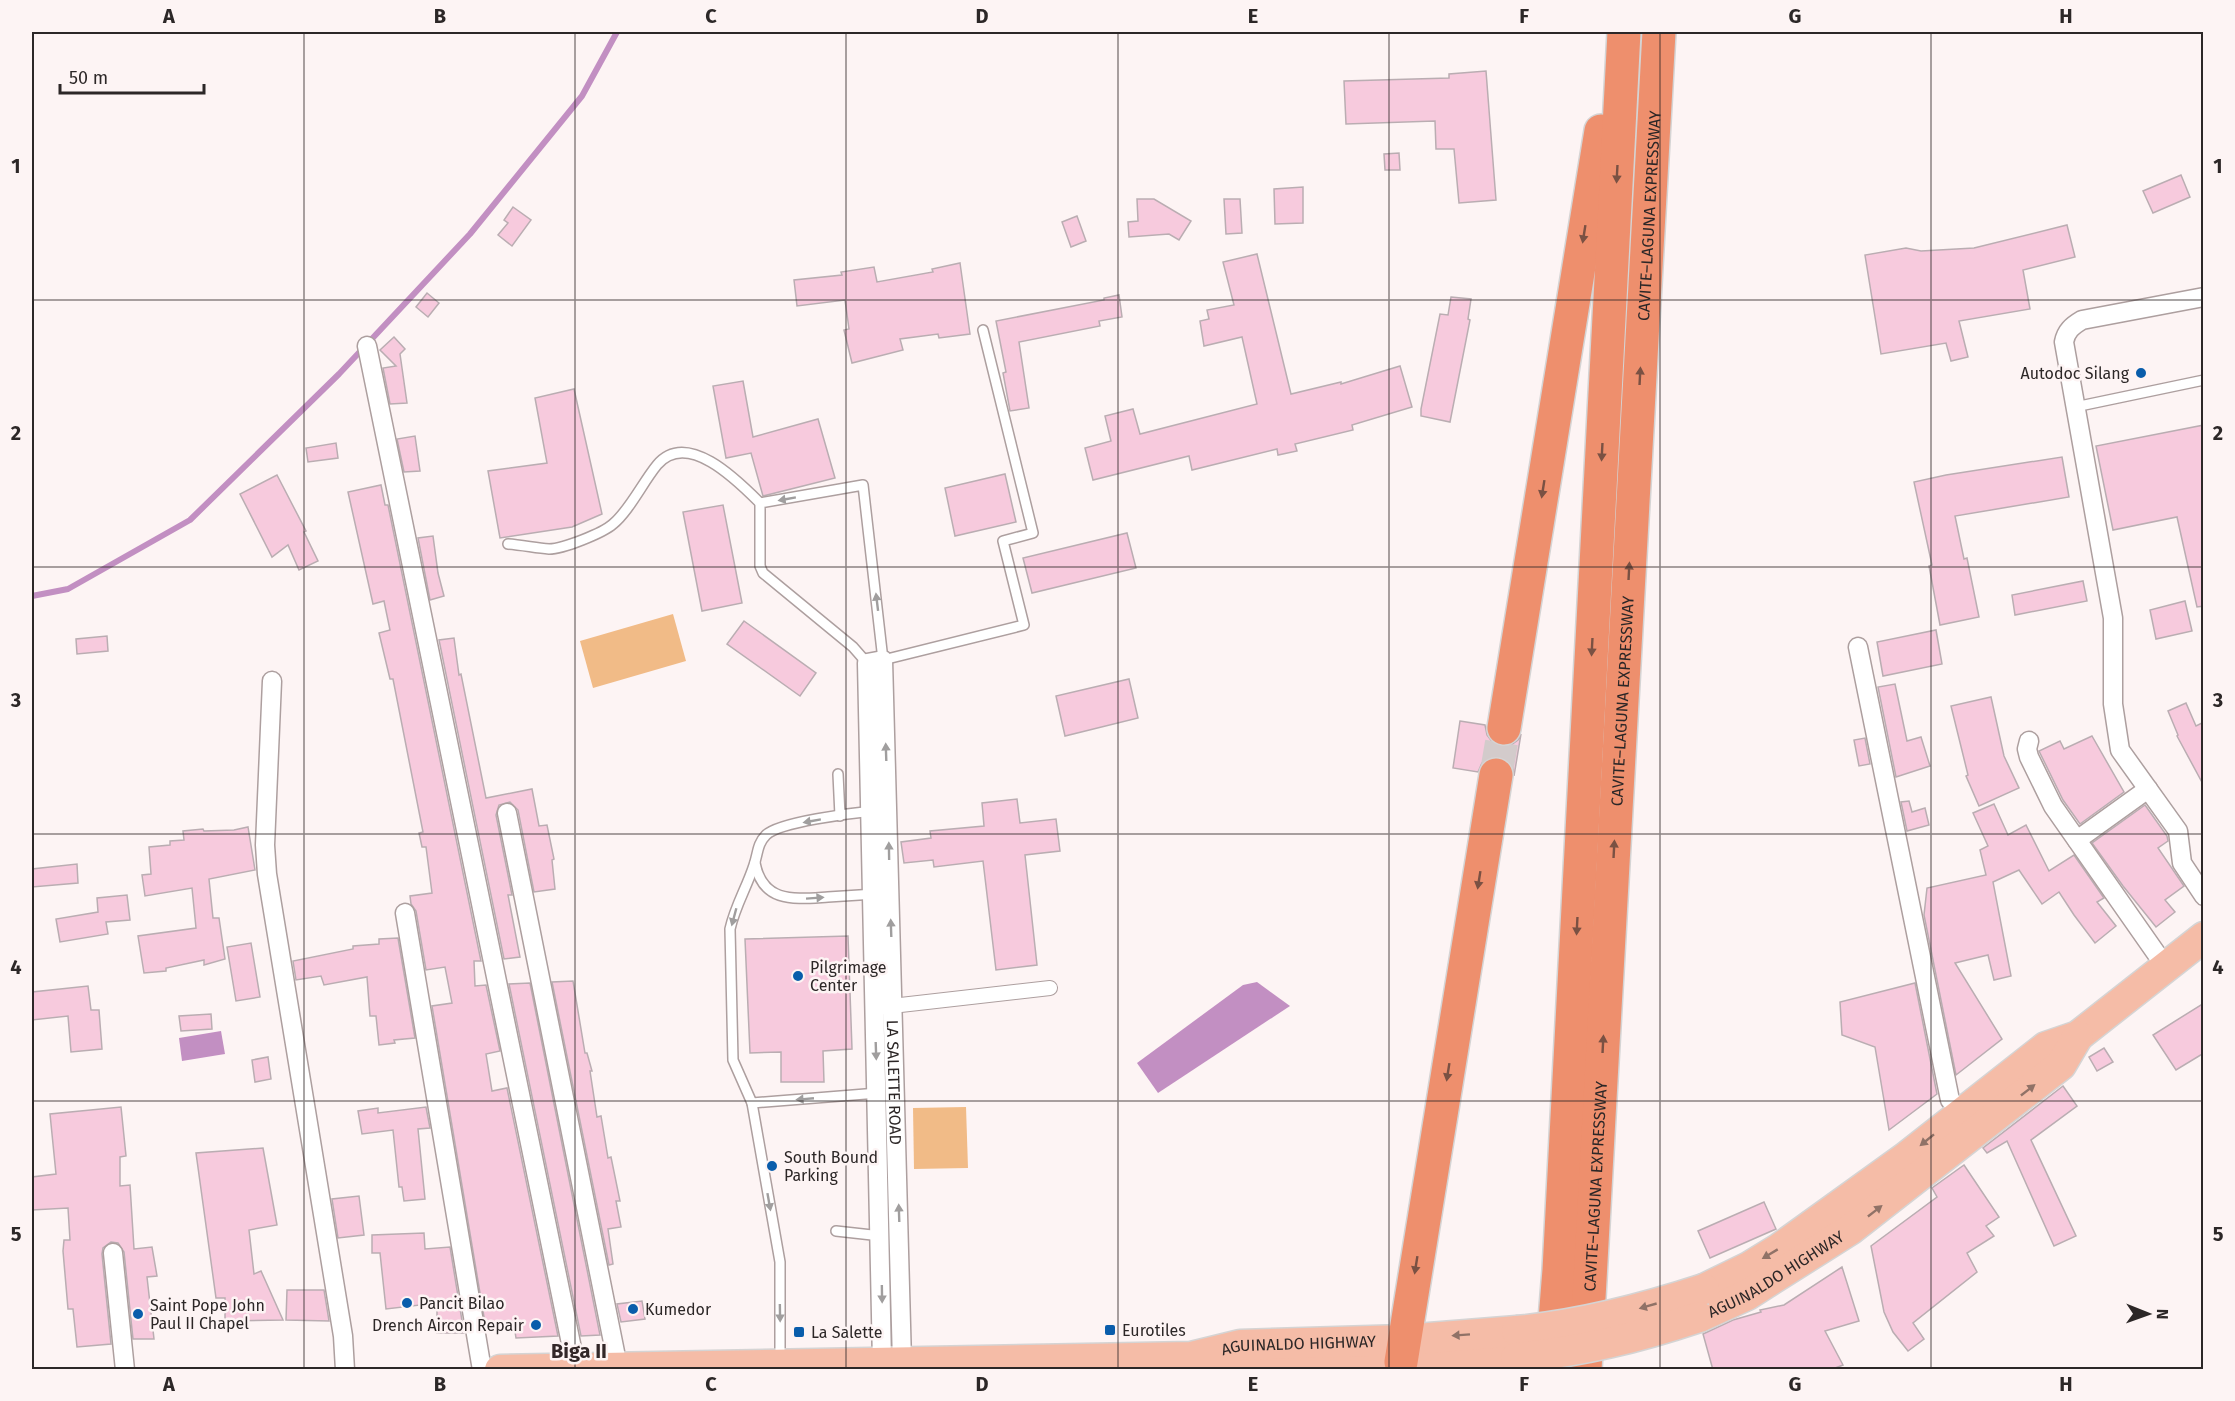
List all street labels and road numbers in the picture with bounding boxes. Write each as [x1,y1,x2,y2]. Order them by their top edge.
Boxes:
street label: CAVITE–LAGUNA EXPRESSWAY [1634,110,1664,321]
street label: CAVITE–LAGUNA EXPRESSWAY [1607,595,1637,807]
street label: LA SALETTE ROAD [883,1020,906,1145]
street label: CAVITE–LAGUNA EXPRESSWAY [1580,1080,1610,1292]
street label: AGUINALDO HIGHWAY [1704,1226,1847,1321]
street label: AGUINALDO HIGHWAY [1219,1331,1376,1359]

